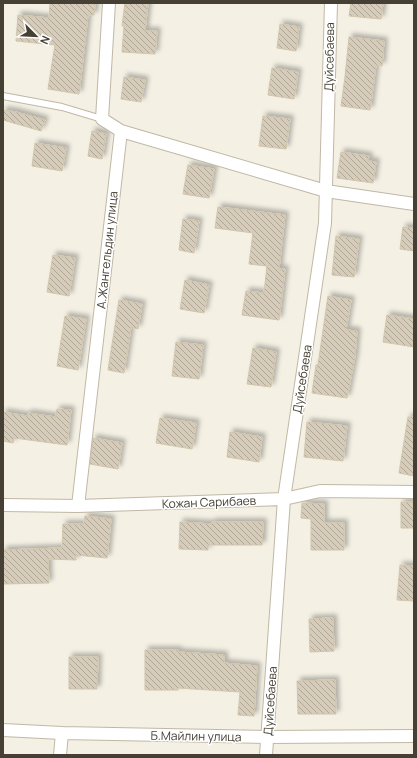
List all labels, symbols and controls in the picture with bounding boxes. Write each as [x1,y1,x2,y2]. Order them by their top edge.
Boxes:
north arrow [16,16,56,56]
street label: Дуйсебаева [320,22,338,92]
text: N [37,34,54,47]
street label: А.Жангельдин улица [92,190,122,310]
street label: Дуйсебаева [288,343,316,415]
street label: Кожан Сарибаев [162,492,257,512]
street label: Дуйсебаева [259,666,281,736]
street label: Б.Майлин улица [150,727,242,745]

